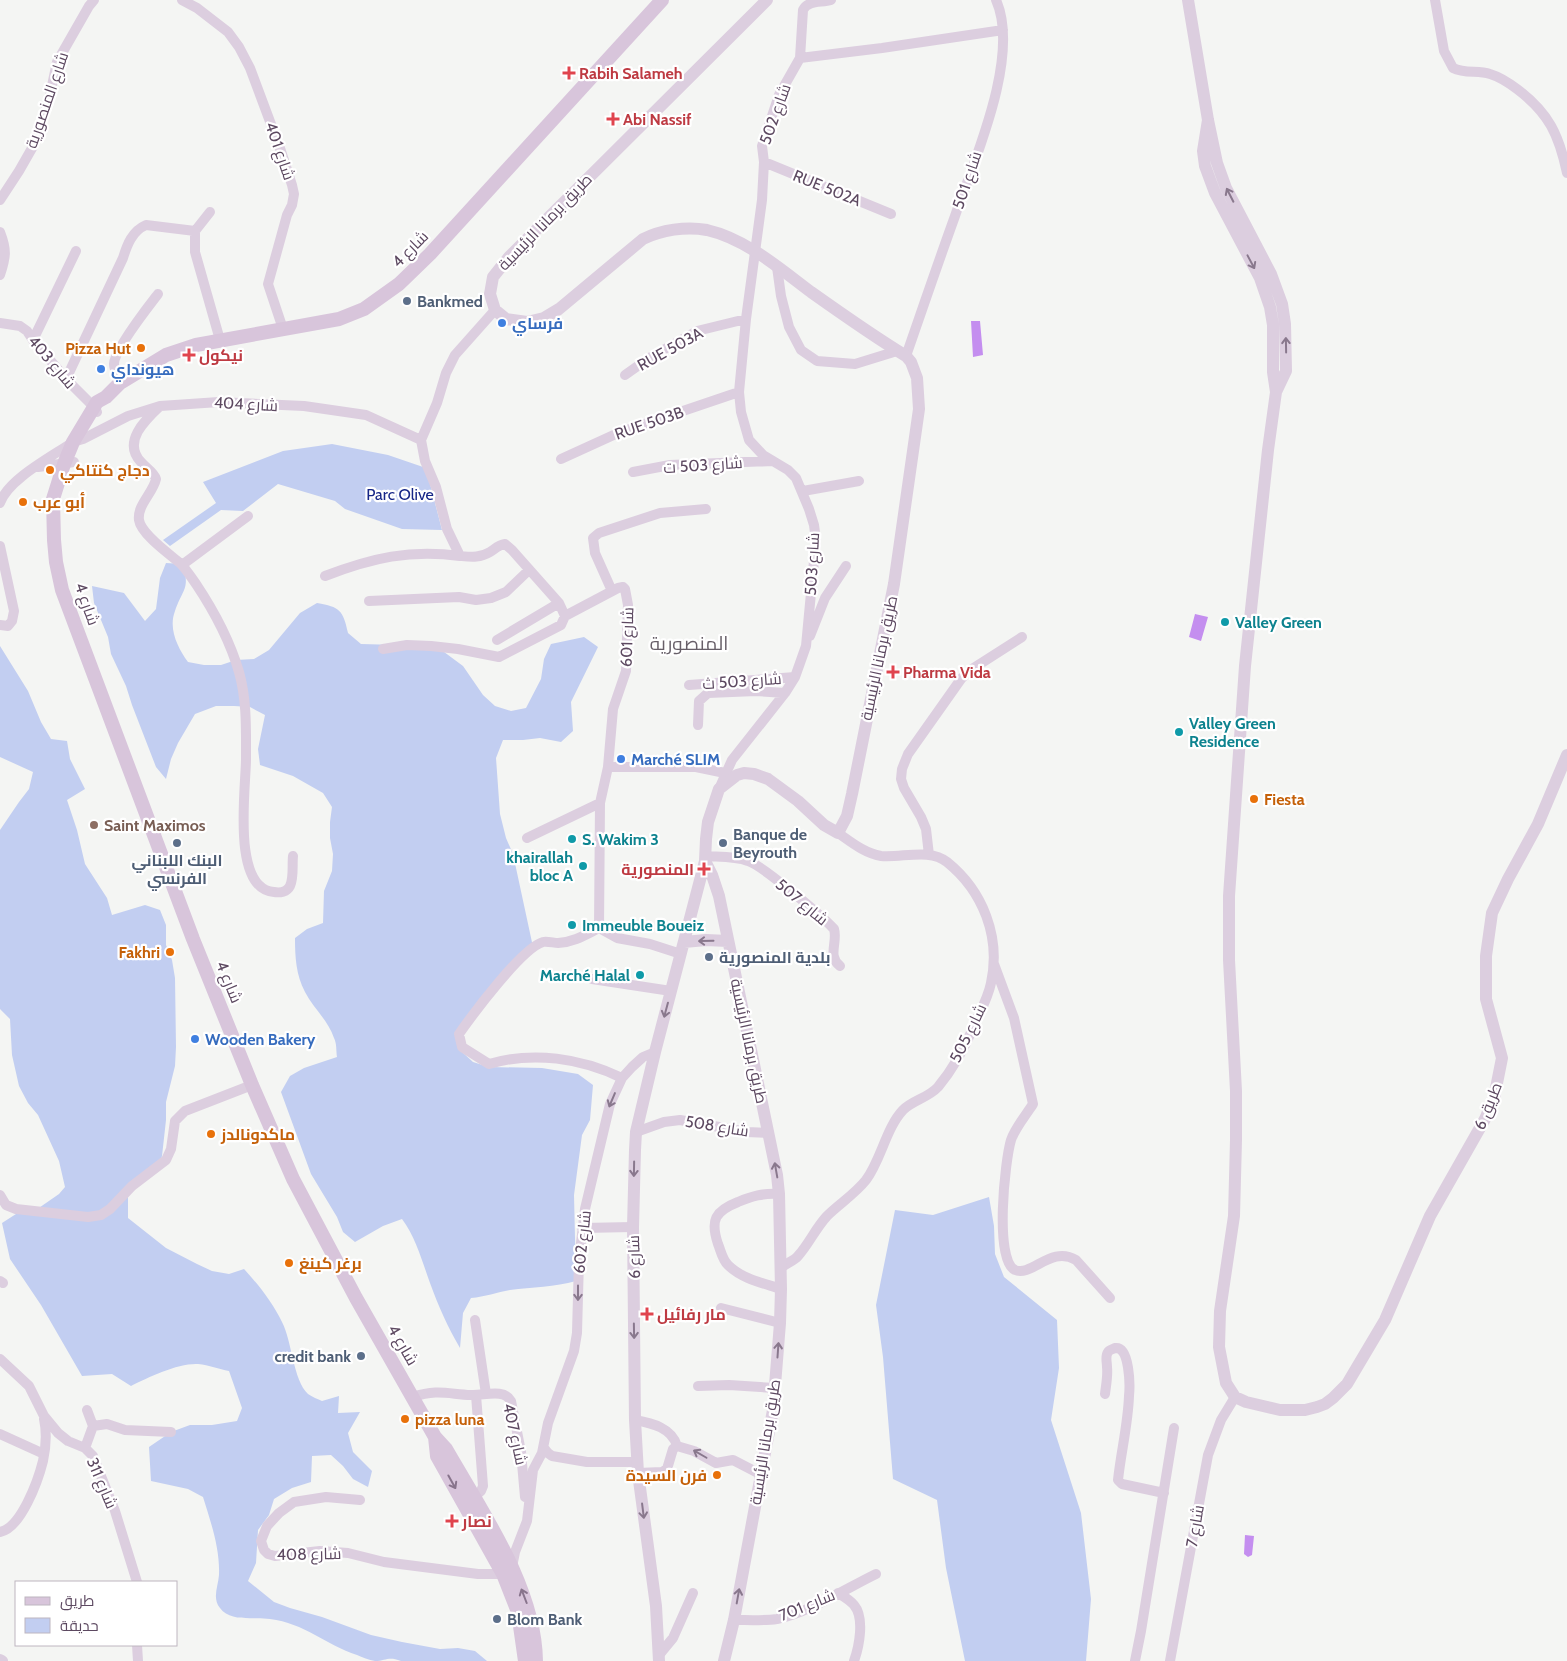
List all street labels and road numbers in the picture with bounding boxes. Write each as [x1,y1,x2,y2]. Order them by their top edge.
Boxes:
street label: شارع المنصورية [22,49,74,151]
street label: شارع 502 [755,81,797,147]
street label: شارع 401 [259,119,299,183]
street label: شارع 501 [948,149,988,212]
street label: RUE 502A [790,166,864,210]
street label: طريق برمانا الرئيسية [494,170,597,275]
street label: شارع 4 [388,227,434,273]
street label: RUE 503A [634,323,706,375]
street label: شارع 403 [23,332,80,394]
street label: شارع 404 [213,393,279,417]
street label: RUE 503B [612,402,686,444]
street label: شارع 503 ت [663,453,743,479]
street label: شارع 503 [801,532,825,596]
street label: شارع 4 [69,580,103,628]
street label: طريق برمانا الرئيسية [857,594,902,722]
street label: شارع 601 [616,607,640,667]
street label: شارع 503 ث [702,669,782,695]
street label: شارع 507 [771,875,832,931]
street label: شارع 4 [210,958,246,1007]
street label: طريق برمانا الرئيسية [726,977,771,1105]
street label: شارع 505 [946,1000,992,1066]
street label: طريق 6 [1470,1080,1507,1133]
street label: شارع 508 [684,1112,750,1142]
street label: شارع 602 [569,1210,597,1275]
street label: شارع 6 [624,1235,646,1279]
street label: شارع 4 [382,1321,422,1370]
street label: طريق برمانا الرئيسية [746,1378,785,1506]
street label: شارع 407 [497,1401,531,1467]
street label: شارع 311 [81,1455,121,1512]
street label: شارع 7 [1182,1503,1210,1549]
street label: شارع 408 [276,1544,342,1566]
street label: شارع 701 [776,1585,839,1627]

